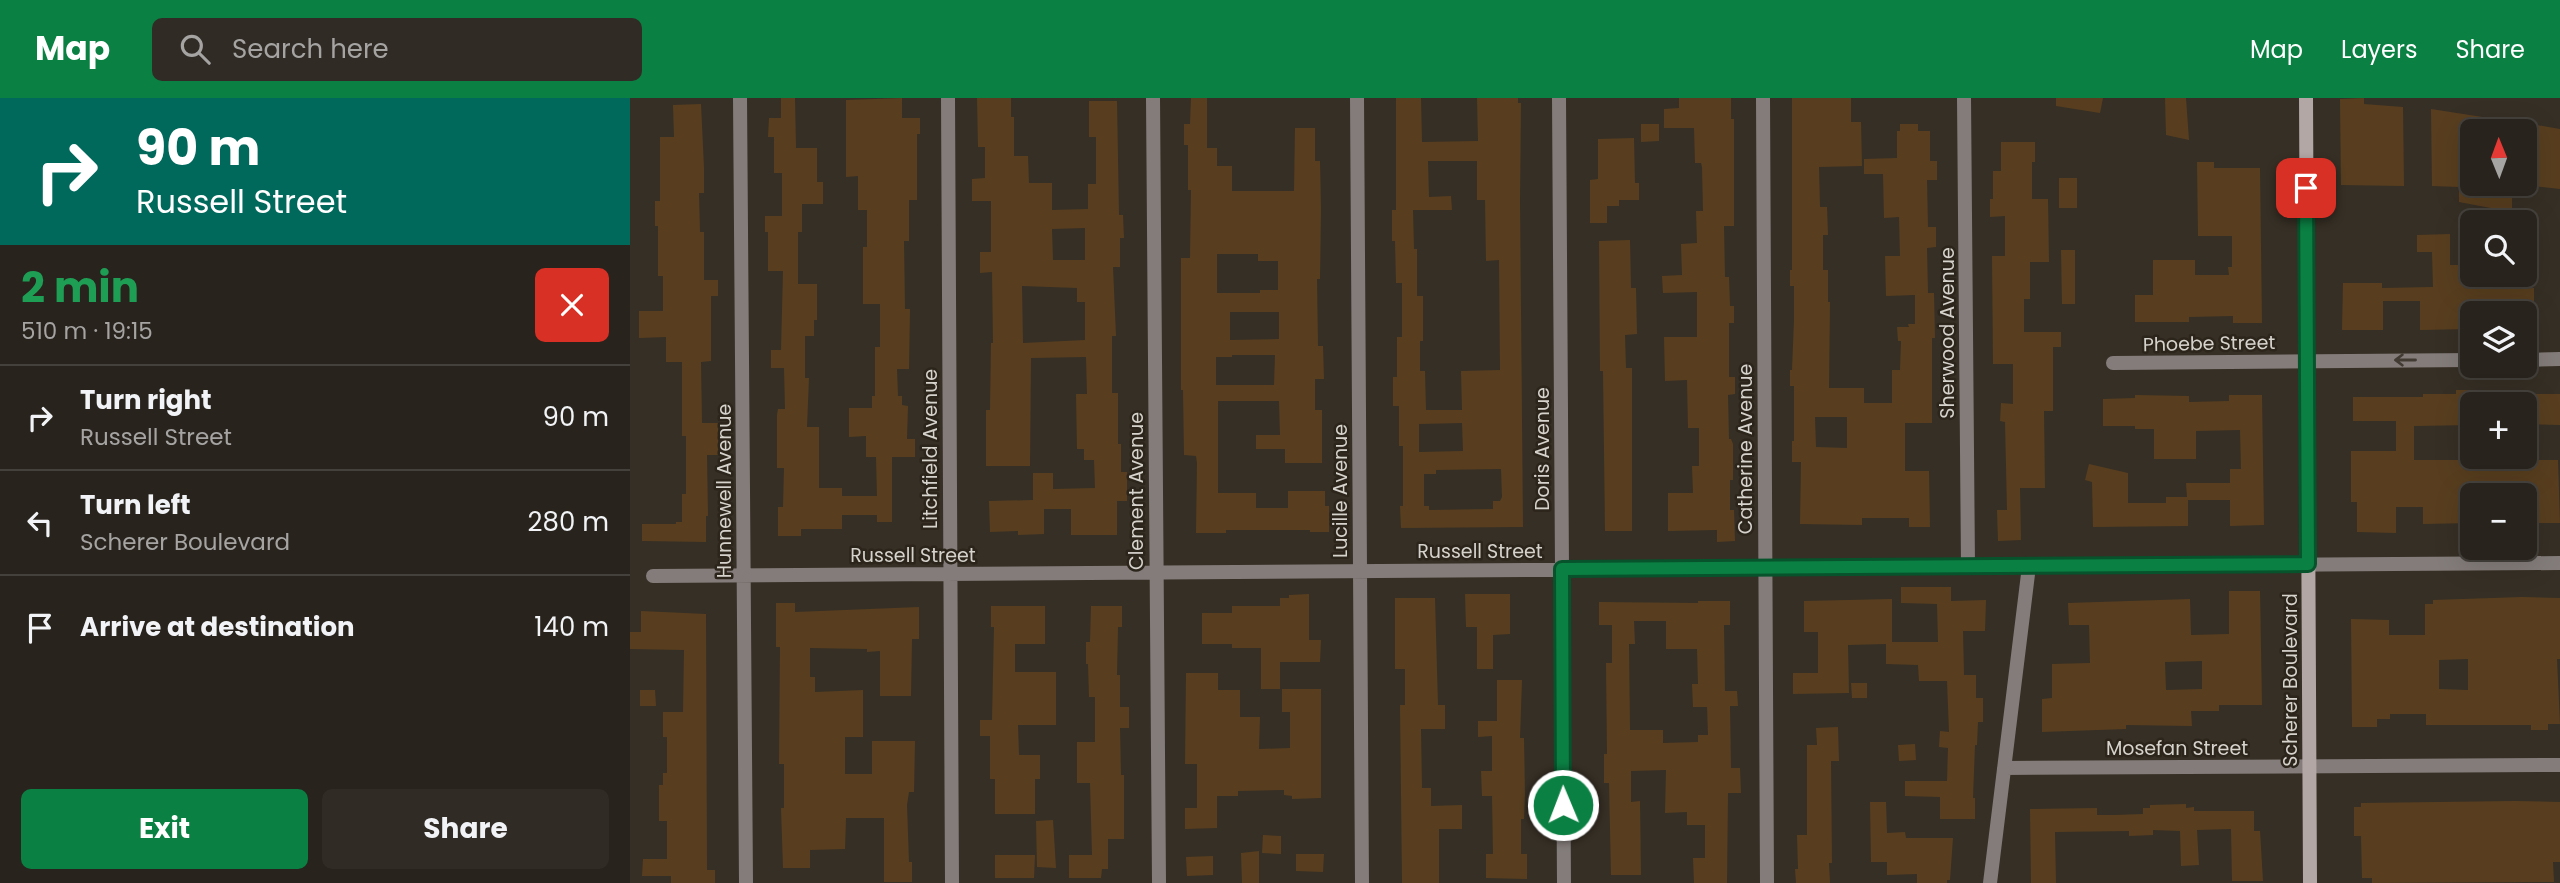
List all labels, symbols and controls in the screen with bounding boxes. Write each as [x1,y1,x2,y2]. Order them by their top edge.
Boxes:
search box [152,18,642,81]
text: Map [35,25,110,72]
icon: search [176,30,214,68]
text: Search here [232,31,389,67]
text: Map [2250,33,2303,66]
text: Layers [2341,33,2417,66]
text: Share [2455,33,2525,66]
text: 90 m [136,114,260,182]
north arrow [2460,119,2538,196]
map controls [2460,119,2537,560]
icon: right [21,126,112,217]
pin [2276,158,2336,218]
icon: arrive [2287,169,2325,207]
text: Russell Street [136,179,347,224]
button: search [2460,210,2537,287]
street label: Sherwood Avenue [1934,247,1961,419]
text: 2 min [21,258,139,317]
button: close [535,268,609,342]
button: layers [2460,301,2537,378]
text: 510 m · 19:15 [21,315,153,347]
street label: Phoebe Street [2143,329,2276,358]
one-way arrow [2393,354,2416,367]
street label: Catherine Avenue [1732,364,1759,534]
street label: Litchfield Avenue [917,369,944,529]
text: Turn right [80,382,212,418]
street label: Doris Avenue [1529,387,1556,511]
button: + [2460,392,2537,469]
icon: right [21,399,59,437]
text: 90 m [543,399,609,435]
street label: Hunnewell Avenue [711,404,738,578]
street label: Clement Avenue [1123,412,1150,570]
text: Russell Street [80,421,232,453]
street label: Lucille Avenue [1327,424,1354,558]
button: − [2460,483,2537,560]
text: Turn left [80,487,191,523]
icon: left [21,504,59,542]
text: 280 m [528,504,609,540]
text: Scherer Boulevard [80,526,290,558]
street label: Russell Street [1417,538,1543,565]
street label: Russell Street [850,542,976,569]
street label: Scherer Boulevard [2277,593,2304,767]
icon: arrive [21,609,59,647]
text: Arrive at destination [80,609,355,645]
text: 140 m [534,609,609,645]
street label: Mosefan Street [2106,735,2248,762]
position arrow [1526,768,1600,842]
button: Exit [21,789,308,869]
button: Share [322,789,609,869]

